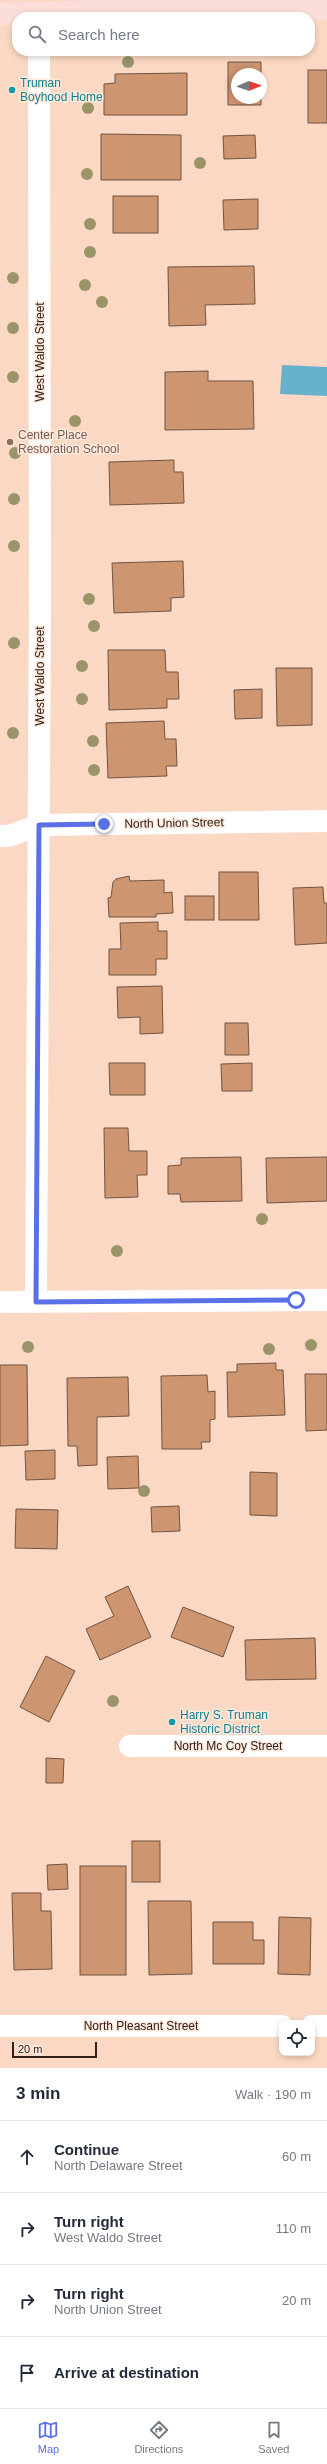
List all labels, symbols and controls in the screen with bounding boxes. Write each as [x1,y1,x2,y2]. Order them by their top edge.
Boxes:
search box [12,12,315,56]
icon: search [26,23,48,45]
text: Search here [58,26,140,43]
north arrow [231,68,267,104]
place label: Truman Boyhood Home [20,76,103,104]
marker: Truman Boyhood Home [7,85,17,95]
street label: West Waldo Street [33,302,47,402]
place label: Center Place Restoration School [18,428,119,456]
marker: Center Place Restoration School [5,437,15,447]
street label: West Waldo Street [33,626,47,726]
route end [95,815,113,833]
street label: North Union Street [124,815,224,831]
route start [287,1291,305,1309]
place label: Harry S. Truman Historic District [180,1708,268,1736]
marker: Harry S. Truman Historic District [167,1717,177,1727]
street label: North Mc Coy Street [174,1739,283,1753]
street label: North Pleasant Street [84,2019,199,2033]
map controls [279,2020,315,2056]
button: locate [279,2020,315,2056]
scale bar [12,2040,97,2059]
text: 20 m [18,2043,42,2055]
text: 3 min [16,2084,60,2103]
text: Walk · 190 m [235,2087,311,2102]
text: Continue [54,2141,119,2158]
icon: ahead [16,2146,38,2168]
text: 60 m [282,2149,311,2164]
text: North Delaware Street [54,2158,183,2173]
text: Turn right [54,2213,124,2230]
icon: right [16,2218,38,2240]
text: 110 m [276,2221,311,2236]
text: West Waldo Street [54,2230,162,2245]
text: Turn right [54,2285,124,2302]
icon: right [16,2290,38,2312]
text: 20 m [282,2293,311,2308]
text: North Union Street [54,2302,162,2317]
icon: arrive [16,2362,38,2384]
text: Arrive at destination [54,2364,199,2381]
tab: Map [37,2419,59,2455]
tab: Directions [134,2419,183,2455]
tab: Saved [258,2419,289,2455]

